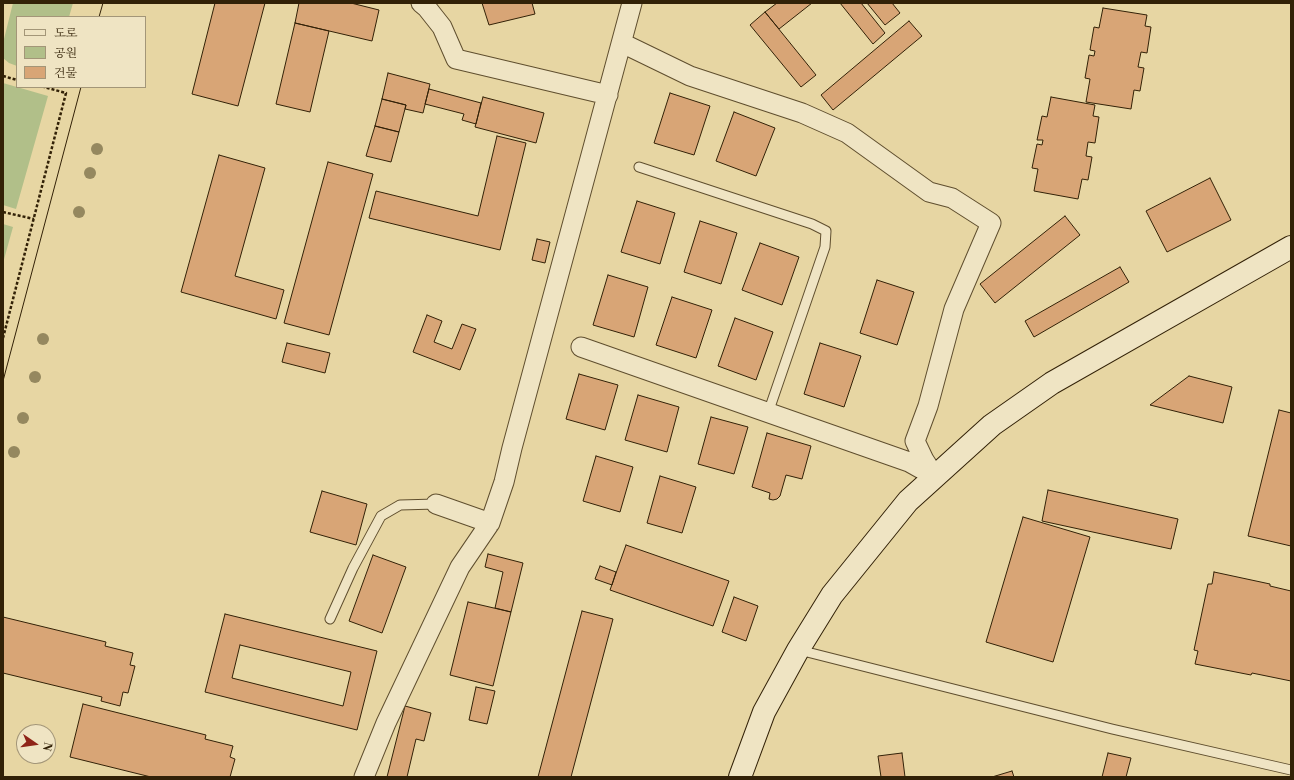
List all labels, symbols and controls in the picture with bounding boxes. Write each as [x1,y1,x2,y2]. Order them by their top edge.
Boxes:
legend [16,16,146,88]
text: 도로 [54,26,77,41]
text: 공원 [54,46,77,61]
text: 건물 [54,66,77,81]
north arrow [16,724,56,764]
text: N [39,741,55,752]

